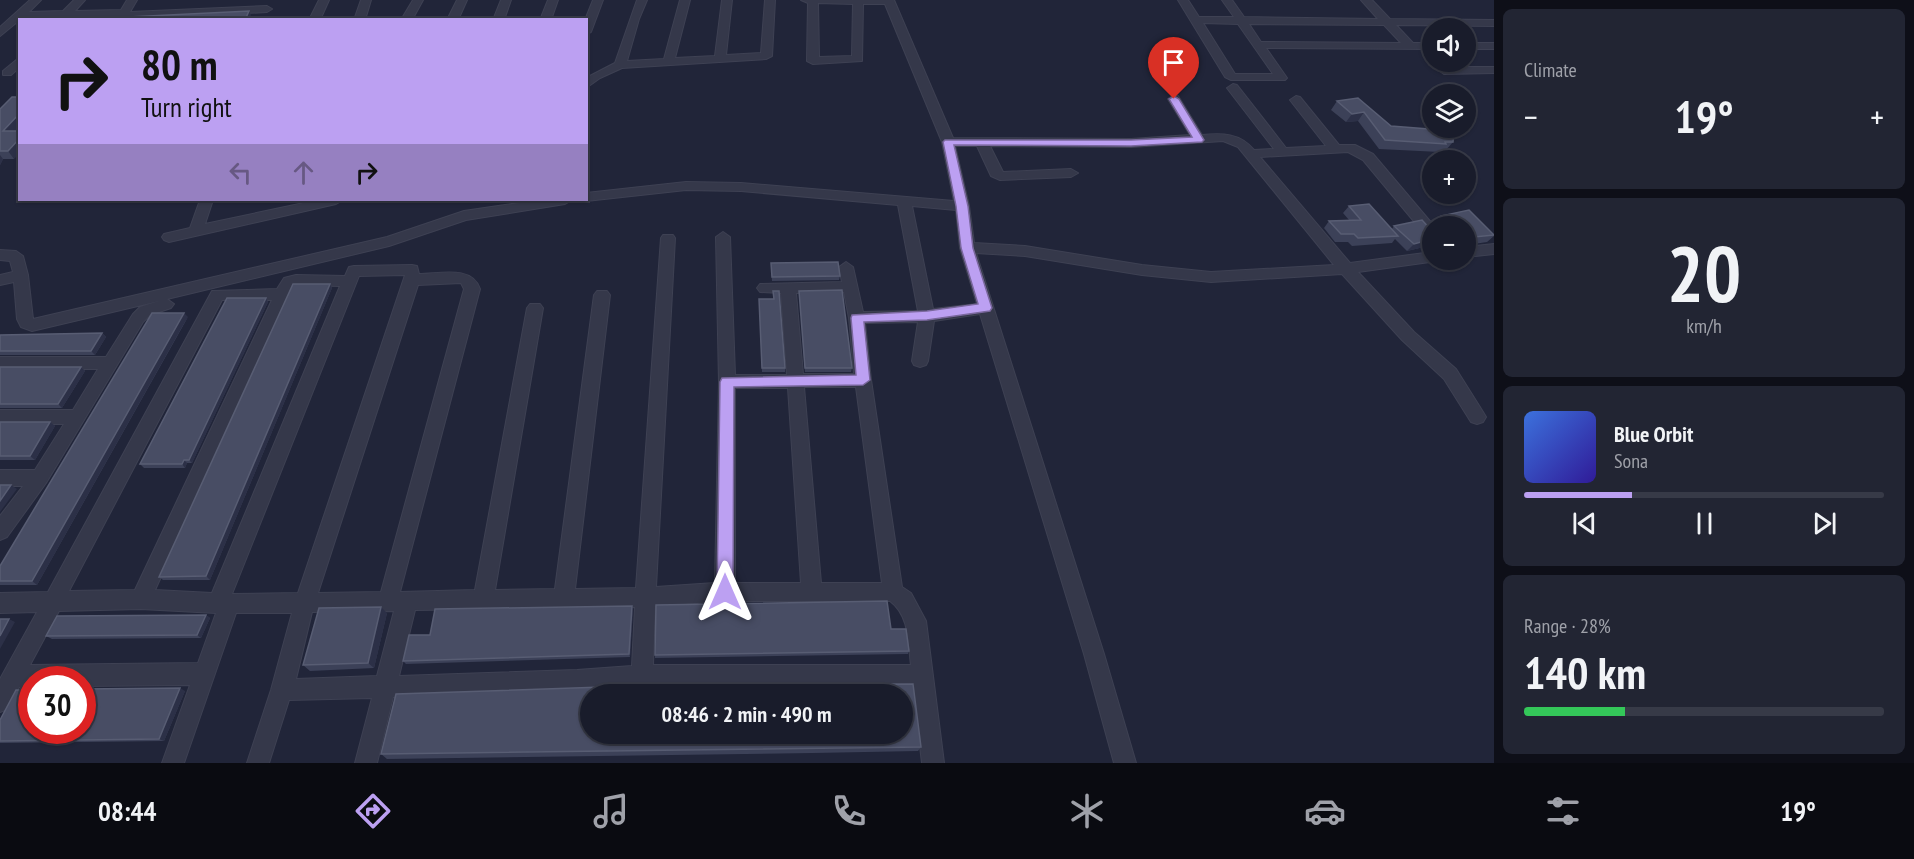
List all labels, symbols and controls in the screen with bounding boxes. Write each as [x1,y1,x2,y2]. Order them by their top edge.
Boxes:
map controls [1422,18,1476,270]
button: sound [1422,18,1476,72]
text: 80 m [141,37,218,92]
pin [1148,37,1199,99]
icon: right [42,42,120,120]
icon: arrive [1157,46,1190,79]
text: Climate [1524,57,1577,83]
button: layers [1422,84,1476,138]
text: 19° [1674,87,1734,145]
text: Turn right [141,90,232,124]
text: − [1524,95,1538,138]
text: + [1870,95,1884,138]
button: + [1422,150,1476,204]
icon: left [224,156,257,189]
icon: ahead [287,156,320,189]
icon: right [350,156,383,189]
button: − [1422,216,1476,270]
text: 20 [1667,223,1741,324]
text: km/h [1686,313,1722,339]
text: Blue Orbit [1614,420,1693,448]
text: Sona [1614,448,1648,474]
icon: previous [1568,507,1601,540]
icon: pause [1688,507,1721,540]
icon: next [1808,507,1841,540]
position arrow [693,560,757,624]
text: Range · 28% [1524,613,1611,639]
text: 140 km [1524,643,1646,701]
speed limit sign: 30 [18,666,96,744]
text: 08:46 · 2 min · 490 m [661,700,832,728]
icon: directions [352,790,394,832]
icon: music [590,790,632,832]
icon: phone [828,790,870,832]
icon: climate [1066,790,1108,832]
icon: car [1304,790,1346,832]
icon: filters [1542,790,1584,832]
text: 08:44 [98,794,156,828]
text: 19° [1780,794,1816,828]

